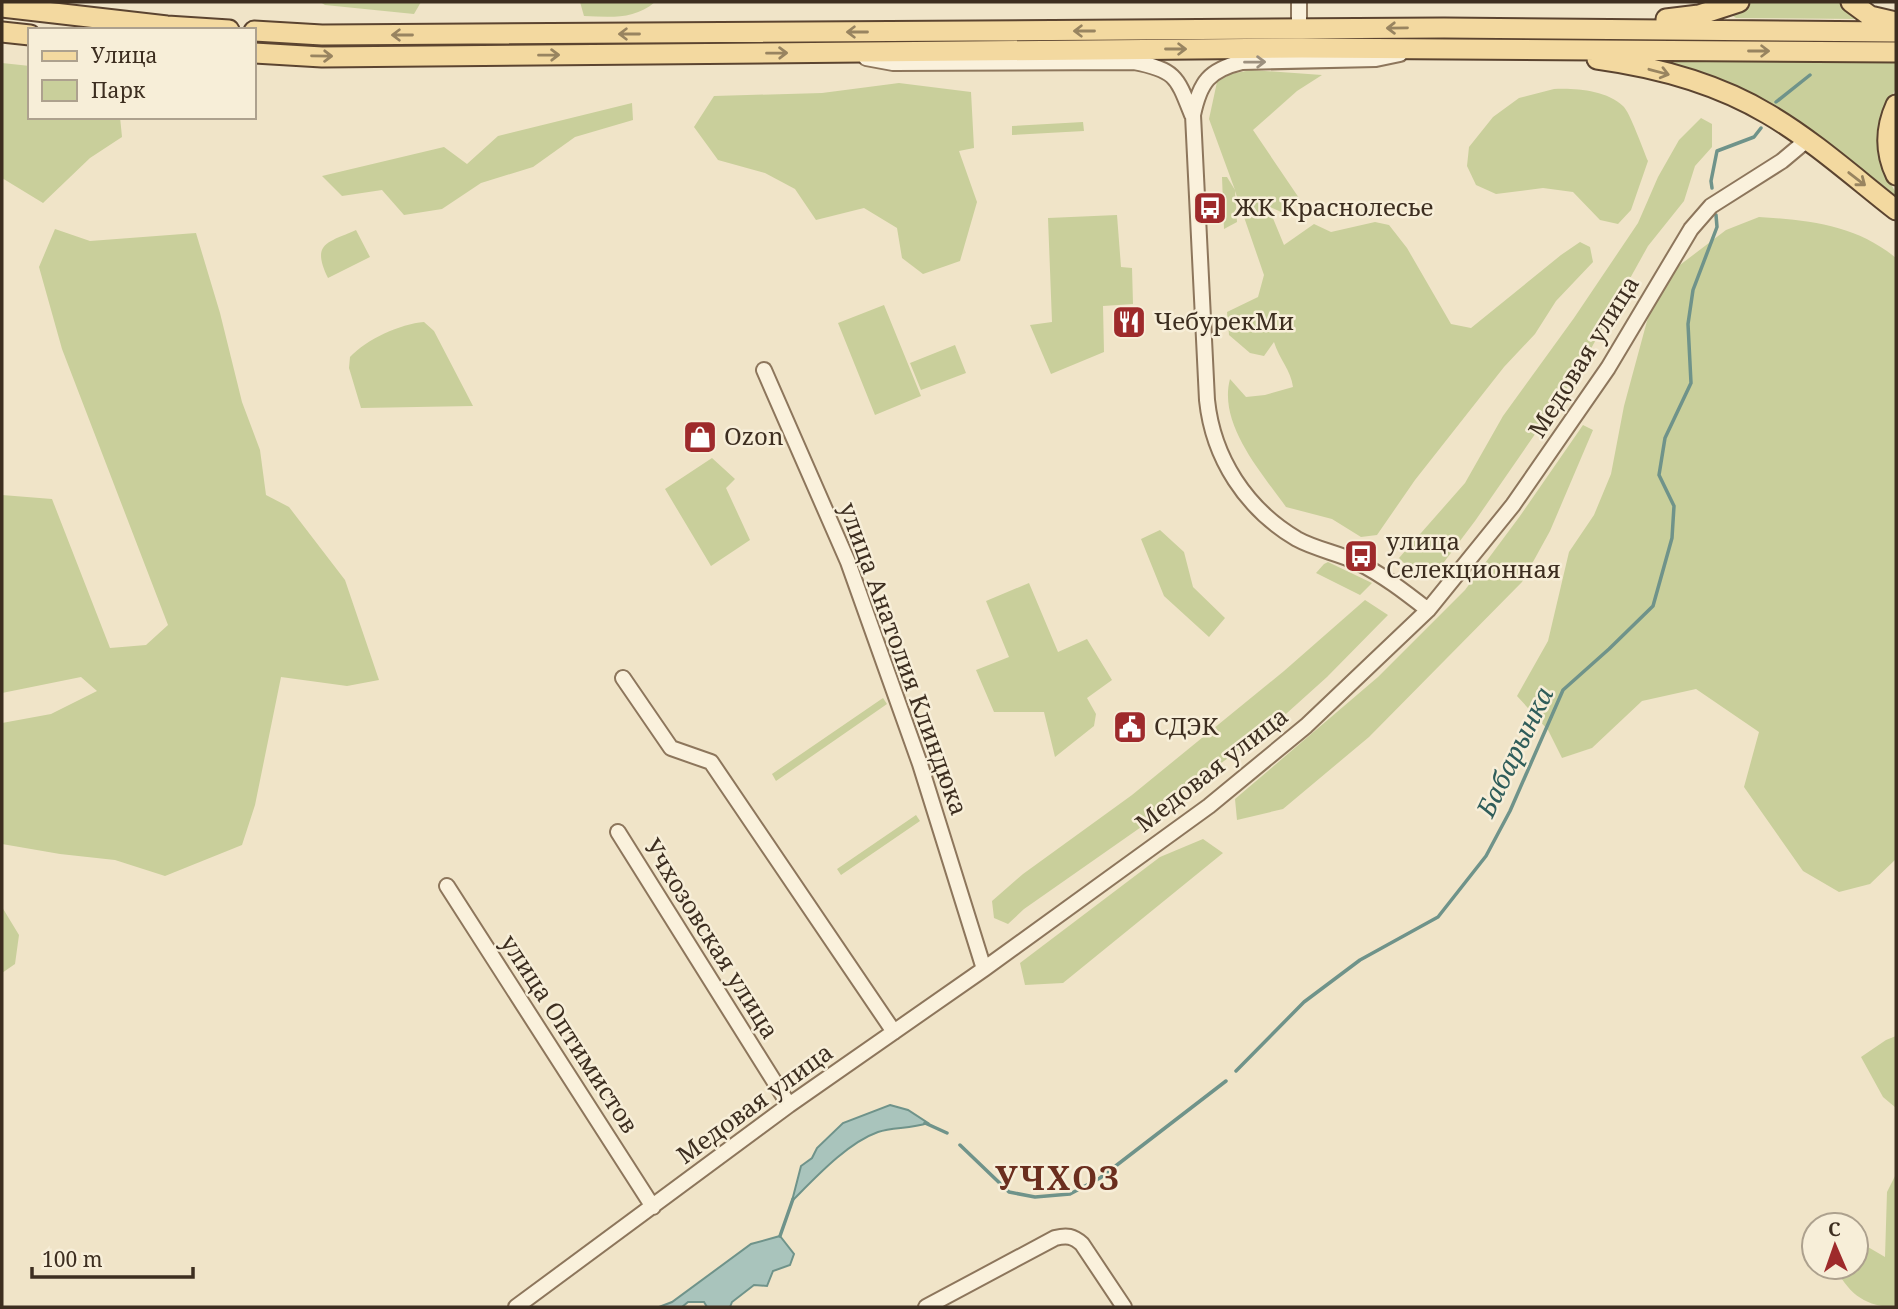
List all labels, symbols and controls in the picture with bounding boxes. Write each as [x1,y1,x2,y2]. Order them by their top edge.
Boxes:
one-way arrow [1386,22,1409,35]
one-way arrow [1073,24,1096,38]
one-way arrow [845,25,868,39]
one-way arrow [618,27,641,40]
legend [28,28,256,119]
one-way arrow [390,28,413,42]
text: Улица [91,41,158,69]
one-way arrow [1164,42,1187,56]
one-way arrow [1747,44,1770,58]
one-way arrow [765,46,788,59]
one-way arrow [538,48,561,61]
one-way arrow [310,49,333,63]
one-way arrow [1244,55,1267,69]
one-way arrow [1647,66,1670,79]
text: Парк [91,76,146,104]
one-way arrow [1847,172,1866,187]
bus stop icon: ЖК Краснолесье [1191,189,1229,227]
place label: ЖК Краснолесье [1233,190,1433,223]
street label: Медовая улица [1520,269,1646,444]
restaurant icon: ЧебурекМи [1110,303,1148,341]
place label: ЧебурекМи [1154,304,1294,337]
shop icon: Ozon [681,418,719,456]
place label: Ozon [724,419,783,452]
street label: улица Анатолия Клиндюка [832,497,977,820]
place label: улица Селекционная [1386,524,1561,585]
bus stop icon: улица Селекционная [1342,537,1380,575]
water label: Бабарынка [1467,680,1561,824]
street label: Медовая улица [1128,699,1294,839]
public building icon: СДЭК [1111,708,1149,746]
place label: СДЭК [1154,709,1220,742]
street label: Учхозовская улица [637,832,787,1045]
street label: улица Оптимистов [494,928,647,1139]
street label: Медовая улица [669,1035,839,1171]
district label: УЧХОЗ [995,1156,1121,1199]
north arrow [1800,1211,1870,1281]
text: С [1828,1216,1841,1242]
scale bar [32,1236,192,1280]
text: 100 m [42,1245,103,1273]

